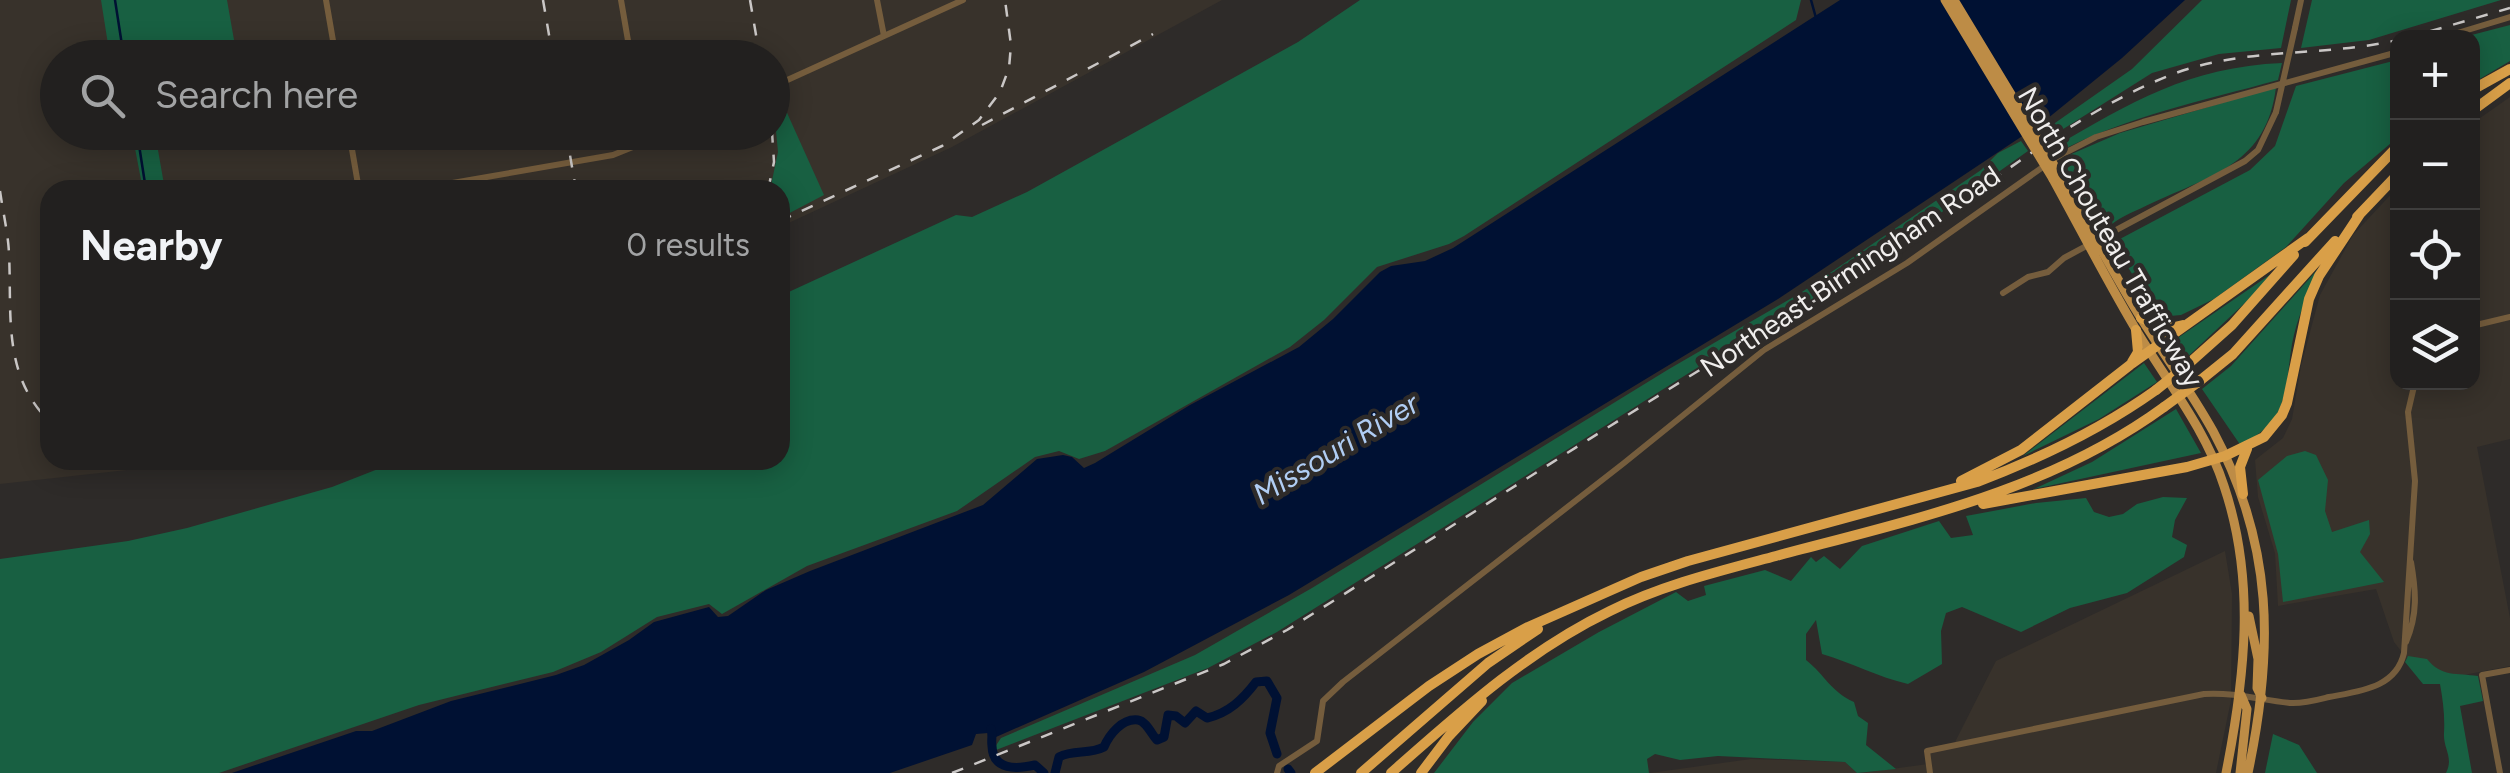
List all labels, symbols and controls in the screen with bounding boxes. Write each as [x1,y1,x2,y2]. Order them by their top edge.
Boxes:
map controls [2390,30,2480,390]
button: + [2390,30,2480,120]
search box [40,40,790,150]
icon: search [75,68,130,123]
text: Search here [155,72,358,118]
street label: North Chouteau Trafficway [2011,81,2211,393]
button: − [2390,120,2480,210]
street label: Northeast Birmingham Road [1694,158,2006,384]
button: locate [2390,210,2480,300]
text: Nearby [80,220,222,271]
text: 0 results [626,226,750,264]
button: layers [2390,300,2480,390]
water label: Missouri River [1246,384,1427,513]

